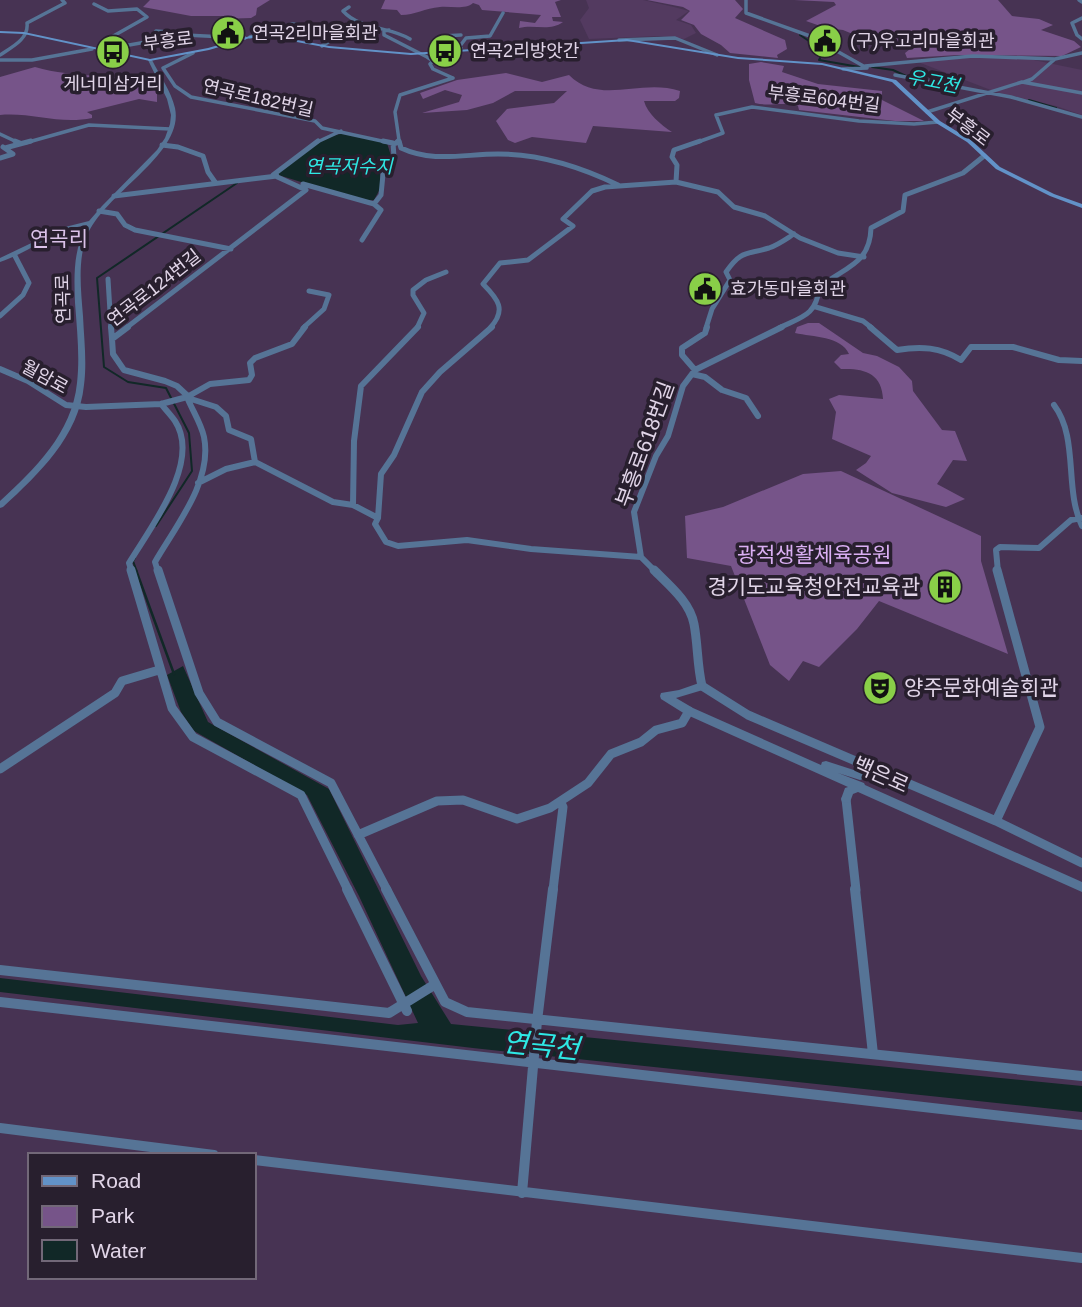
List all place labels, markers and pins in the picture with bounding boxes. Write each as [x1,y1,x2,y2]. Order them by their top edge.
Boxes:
public building icon: 연곡2리마을회관 [209,14,247,52]
public building icon: (구)우고리마을회관 [806,22,844,60]
place label: 연곡2리마을회관 [252,23,378,43]
place label: (구)우고리마을회관 [850,31,995,51]
bus stop icon: 연곡2리방앗간 [426,32,464,70]
bus stop icon: 게너미삼거리 [94,33,132,71]
place label: 연곡2리방앗간 [470,41,579,61]
place label: 게너미삼거리 [63,74,163,94]
public building icon: 효가동마을회관 [686,270,724,308]
place label: 효가동마을회관 [730,279,846,299]
building icon: 경기도교육청안전교육관 [926,568,964,606]
place label: 경기도교육청안전교육관 [707,575,920,598]
theatre icon: 양주문화예술회관 [861,669,899,707]
place label: 양주문화예술회관 [904,676,1059,699]

